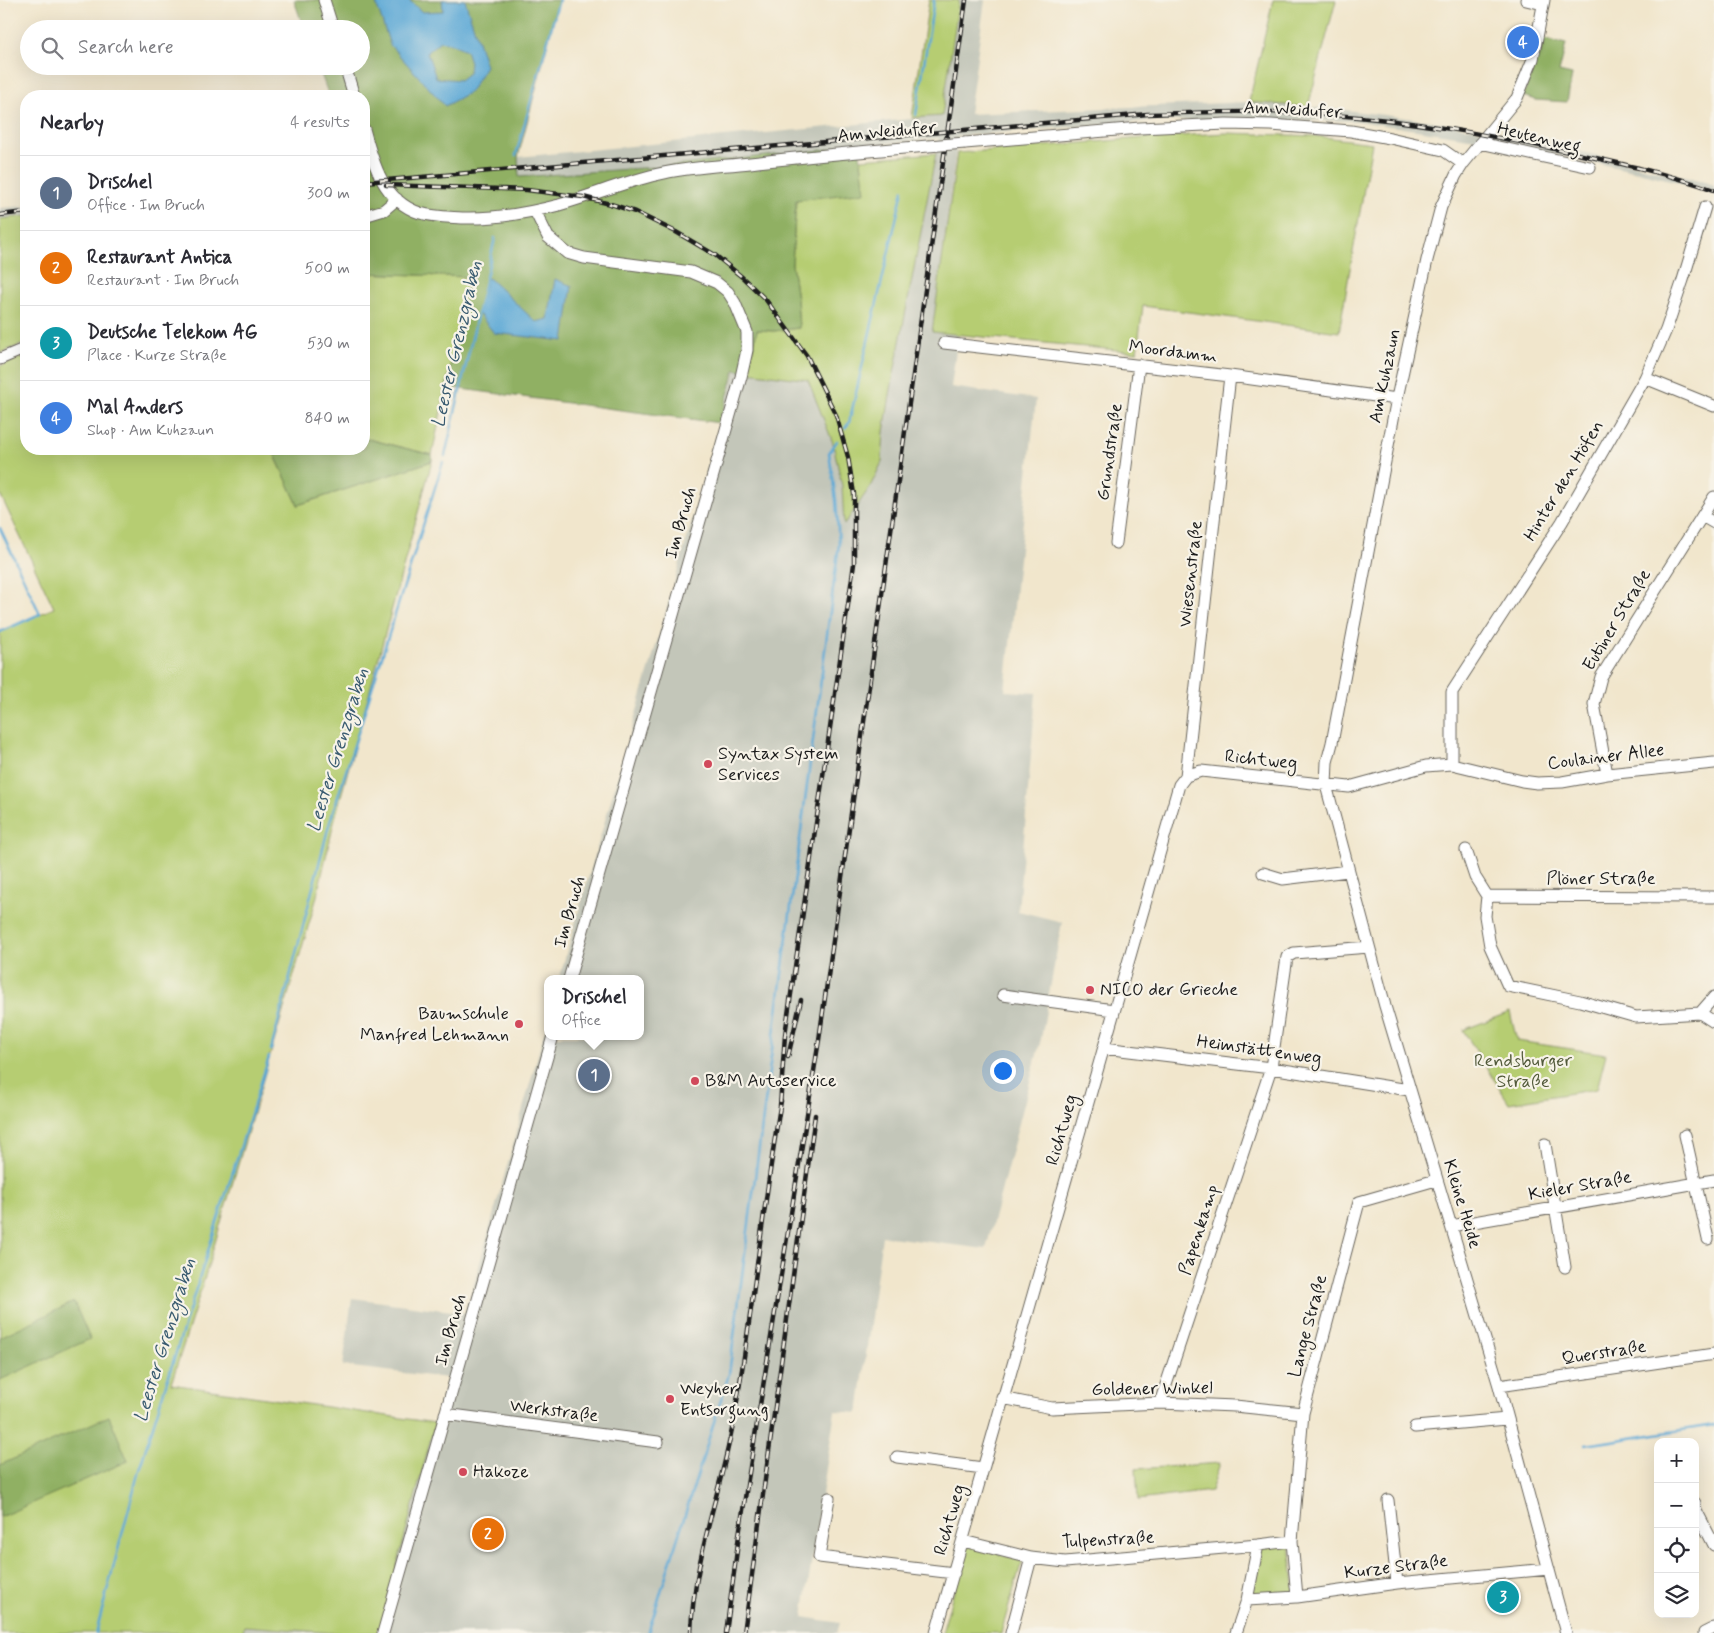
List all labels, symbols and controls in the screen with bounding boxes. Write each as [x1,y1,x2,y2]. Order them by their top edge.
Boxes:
search box [20,20,370,75]
pin: 4 [1507,23,1539,61]
icon: search [38,34,66,62]
text: Search here [78,35,174,60]
street label: Am Weidufer [1243,95,1344,125]
text: Nearby [40,109,104,137]
text: 4 results [290,112,350,133]
street label: Am Weidufer [837,116,938,148]
street label: Heutenweg [1494,117,1583,161]
text: Drischel [87,170,152,195]
text: 1 [52,183,60,204]
text: 300 m [307,183,350,204]
text: Office · Im Bruch [87,195,205,216]
text: Restaurant Antica [87,245,232,270]
text: 2 [52,258,60,279]
text: 500 m [305,258,350,279]
water label: Leester Grenzgraben [426,258,490,430]
text: Restaurant · Im Bruch [87,270,239,291]
text: Deutsche Telekom AG [87,320,257,345]
street label: Am Kuhzaun [1363,326,1407,426]
text: 3 [52,333,60,354]
text: 530 m [307,333,350,354]
street label: Moordamm [1127,335,1219,369]
text: Place · Kurze Straße [87,345,227,366]
text: Mal Anders [87,395,183,420]
street label: Grundstraße [1091,402,1129,502]
text: 4 [51,408,61,429]
text: 840 m [305,408,350,429]
street label: Hinter den Höfen [1518,416,1610,546]
text: Shop · Am Kuhzaun [87,420,214,441]
street label: Im Bruch [659,484,703,562]
street label: Wiesenstraße [1173,519,1209,629]
street label: Eutiner Straße [1577,565,1657,675]
water label: Leester Grenzgraben [301,665,377,836]
street label: Coulainer Allee [1546,738,1666,776]
place label: Syntax System Services [718,742,838,787]
street label: Richtweg [1223,744,1298,777]
marker: Syntax System Services [702,758,714,770]
street label: Plöner Straße [1546,867,1656,891]
street label: Im Bruch [548,873,592,951]
popup [544,975,644,1040]
place label: NICO der Grieche [1100,978,1238,1002]
marker: NICO der Grieche [1084,984,1096,996]
text: Drischel [561,985,627,1010]
place label: Baumschule Manfred Lehmann [360,1002,509,1047]
text: Office [561,1010,601,1031]
marker: Baumschule Manfred Lehmann [513,1018,525,1030]
street label: Heimstättenweg [1195,1029,1323,1072]
park label: Rendsburger Straße [1474,1049,1572,1094]
pin: 1 [578,1056,610,1094]
your location [990,1058,1016,1084]
place label: B&M Autoservice [705,1069,837,1093]
marker: B&M Autoservice [689,1075,701,1087]
street label: Richtweg [1040,1092,1085,1169]
street label: Kleine Heide [1437,1157,1487,1252]
street label: Kieler Straße [1527,1165,1633,1207]
street label: Papenkamp [1173,1182,1225,1278]
water label: Leester Grenzgraben [128,1255,204,1426]
street label: Lange Straße [1283,1272,1334,1380]
street label: Im Bruch [429,1291,473,1369]
street label: Querstraße [1560,1334,1648,1372]
street label: Goldener Winkel [1091,1376,1213,1402]
place label: Weyher Entsorgung [680,1377,769,1424]
marker: Weyher Entsorgung [664,1393,676,1405]
street label: Werkstraße [508,1394,600,1428]
map controls [1654,1438,1699,1618]
button: + [1654,1438,1699,1483]
place label: Hakoze [473,1460,529,1484]
marker: Hakoze [457,1466,469,1478]
street label: Richtweg [928,1482,973,1559]
button: − [1654,1483,1699,1528]
pin: 2 [472,1515,504,1553]
street label: Tulpenstraße [1061,1526,1155,1554]
button: locate [1654,1528,1699,1573]
street label: Kurze Straße [1343,1549,1449,1585]
button: layers [1654,1573,1699,1618]
pin: 3 [1487,1578,1519,1616]

